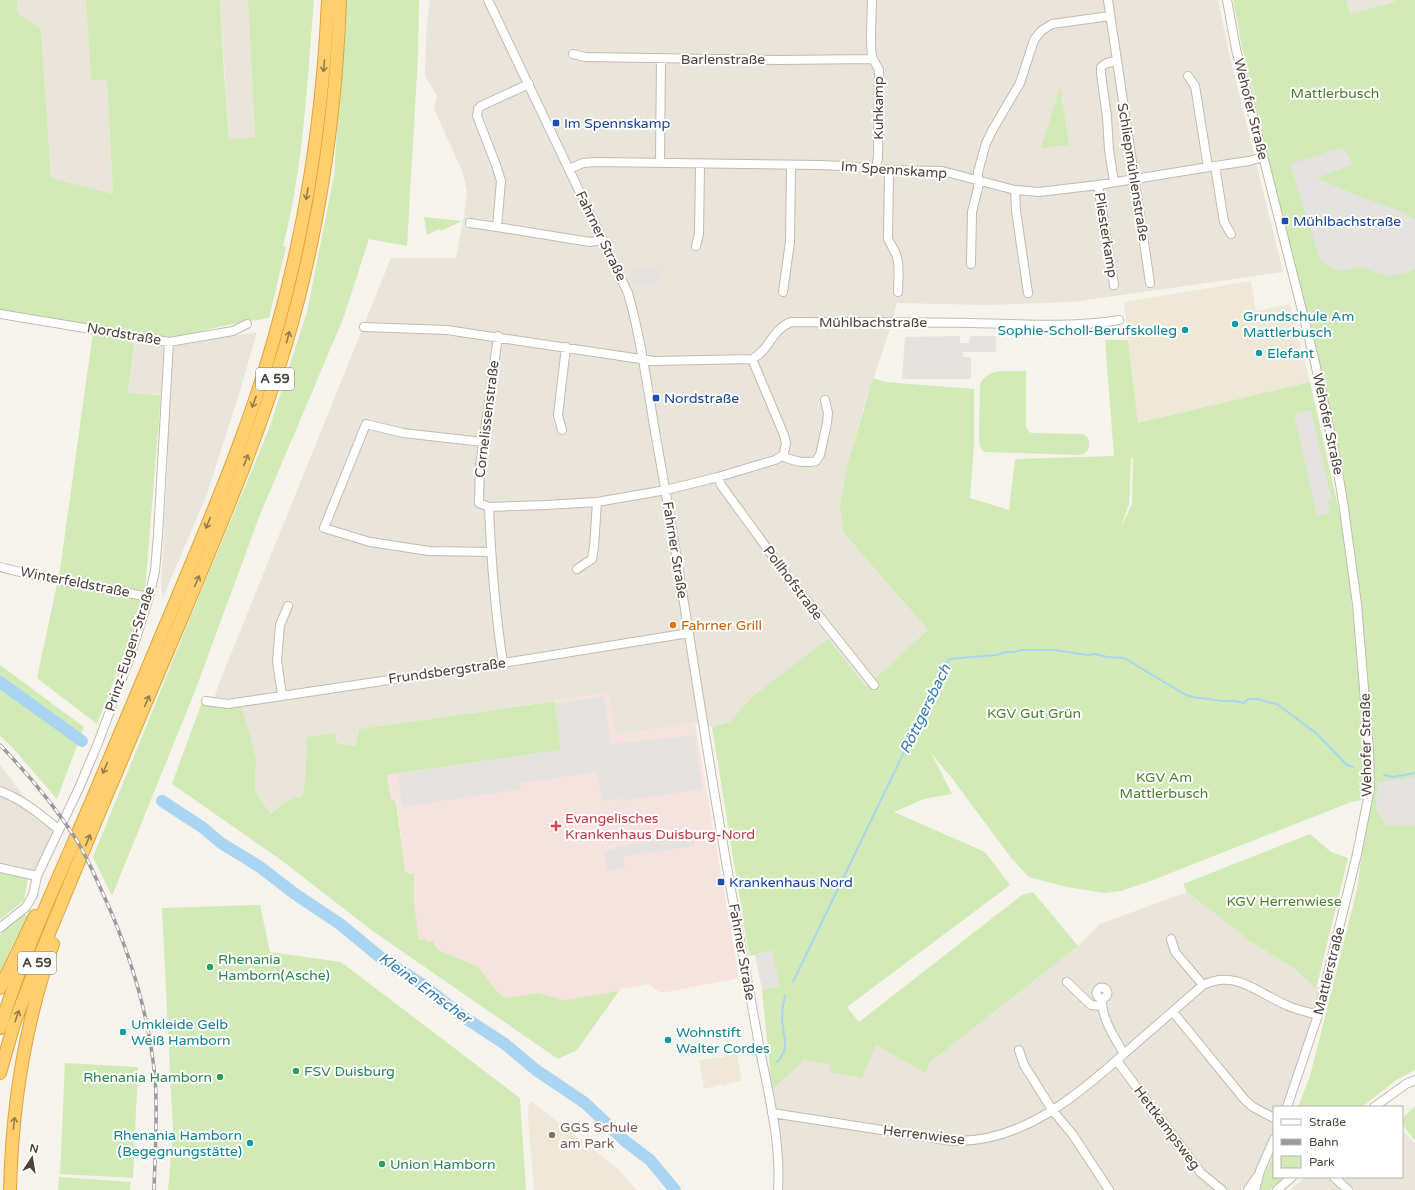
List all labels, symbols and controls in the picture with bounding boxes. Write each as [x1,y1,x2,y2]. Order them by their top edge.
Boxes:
street label: Barlenstraße [681,51,765,68]
street label: Wehofer Straße [1230,57,1272,161]
one-way arrow [320,59,327,72]
street label: Kuhkamp [870,76,887,140]
park label: Mattlerbusch [1291,85,1379,102]
street label: Schliepmühlenstraße [1114,102,1152,242]
place label: Im Spennskamp [564,115,671,132]
marker: Im Spennskamp [551,118,561,128]
street label: Im Spennskamp [840,158,948,182]
one-way arrow [303,188,311,201]
street label: Fahrner Straße [572,188,630,284]
street label: Pliesterkamp [1091,191,1121,279]
place label: Mühlbachstraße [1293,213,1401,230]
marker: Mühlbachstraße [1280,216,1290,226]
place label: Grundschule Am Mattlerbusch [1243,308,1354,341]
street label: Mühlbachstraße [819,314,927,331]
street label: Nordstraße [85,319,163,349]
marker: Grundschule Am Mattlerbusch [1230,319,1240,329]
place label: Sophie-Scholl-Berufskolleg [997,322,1177,339]
marker: Sophie-Scholl-Berufskolleg [1180,325,1190,335]
one-way arrow [284,331,292,344]
place label: Elefant [1267,345,1315,362]
marker: Elefant [1254,348,1264,358]
street label: Cornelissenstraße [471,359,503,479]
road number: A 59 [256,368,294,390]
street label: Wehofer Straße [1309,372,1347,477]
place label: Nordstraße [664,390,739,407]
marker: Nordstraße [651,393,661,403]
one-way arrow [250,395,258,407]
one-way arrow [243,455,251,467]
street label: Fahrner Straße [659,500,691,600]
one-way arrow [204,516,211,528]
street label: Pollhofstraße [760,542,827,624]
street label: Winterfeldstraße [19,563,131,601]
one-way arrow [194,575,201,587]
street label: Prinz-Eugen-Straße [102,584,158,714]
place label: Fahrner Grill [681,617,762,634]
marker: Fahrner Grill [668,620,678,630]
street label: Frundsbergstraße [387,654,507,688]
water label: Röttgersbach [896,661,955,757]
street label: Wehofer Straße [1357,693,1375,797]
one-way arrow [144,695,151,707]
park label: KGV Gut Grün [987,705,1081,722]
one-way arrow [101,762,108,774]
park label: KGV Am Mattlerbusch [1120,769,1208,802]
place label: Evangelisches Krankenhaus Duisburg-Nord [565,810,755,843]
marker: Evangelisches Krankenhaus Duisburg-Nord [550,820,562,832]
one-way arrow [85,834,93,846]
place label: Krankenhaus Nord [729,874,853,891]
marker: Krankenhaus Nord [716,877,726,887]
park label: KGV Herrenwiese [1226,893,1342,910]
street label: Fahrner Straße [725,902,759,1002]
street label: Mattlerstraße [1310,925,1348,1017]
water label: Kleine Emscher [375,949,476,1029]
place label: Rhenania Hamborn(Asche) [218,951,330,984]
road number: A 59 [18,952,56,974]
marker: Rhenania Hamborn(Asche) [205,962,215,972]
one-way arrow [14,1010,22,1022]
place label: Umkleide Gelb Weiß Hamborn [131,1016,231,1049]
place label: Wohnstift Walter Cordes [676,1024,770,1057]
marker: Umkleide Gelb Weiß Hamborn [118,1027,128,1037]
marker: Wohnstift Walter Cordes [663,1035,673,1045]
place label: FSV Duisburg [304,1063,395,1080]
marker: FSV Duisburg [291,1066,301,1076]
place label: Rhenania Hamborn [83,1069,212,1086]
marker: Rhenania Hamborn [215,1072,225,1082]
street label: Hettkampsweg [1130,1083,1204,1173]
legend [1273,1106,1403,1178]
text: Straße [1309,1115,1346,1129]
one-way arrow [10,1117,17,1130]
place label: GGS Schule am Park [560,1119,638,1152]
street label: Herrenwiese [882,1122,966,1148]
place label: Rhenania Hamborn (Begegnungstätte) [113,1127,242,1160]
marker: GGS Schule am Park [547,1130,557,1140]
text: Bahn [1309,1135,1339,1149]
north arrow [12,1138,52,1178]
marker: Rhenania Hamborn (Begegnungstätte) [245,1138,255,1148]
text: N [28,1141,40,1156]
text: Park [1309,1155,1335,1169]
place label: Union Hamborn [390,1156,496,1173]
marker: Union Hamborn [377,1159,387,1169]

